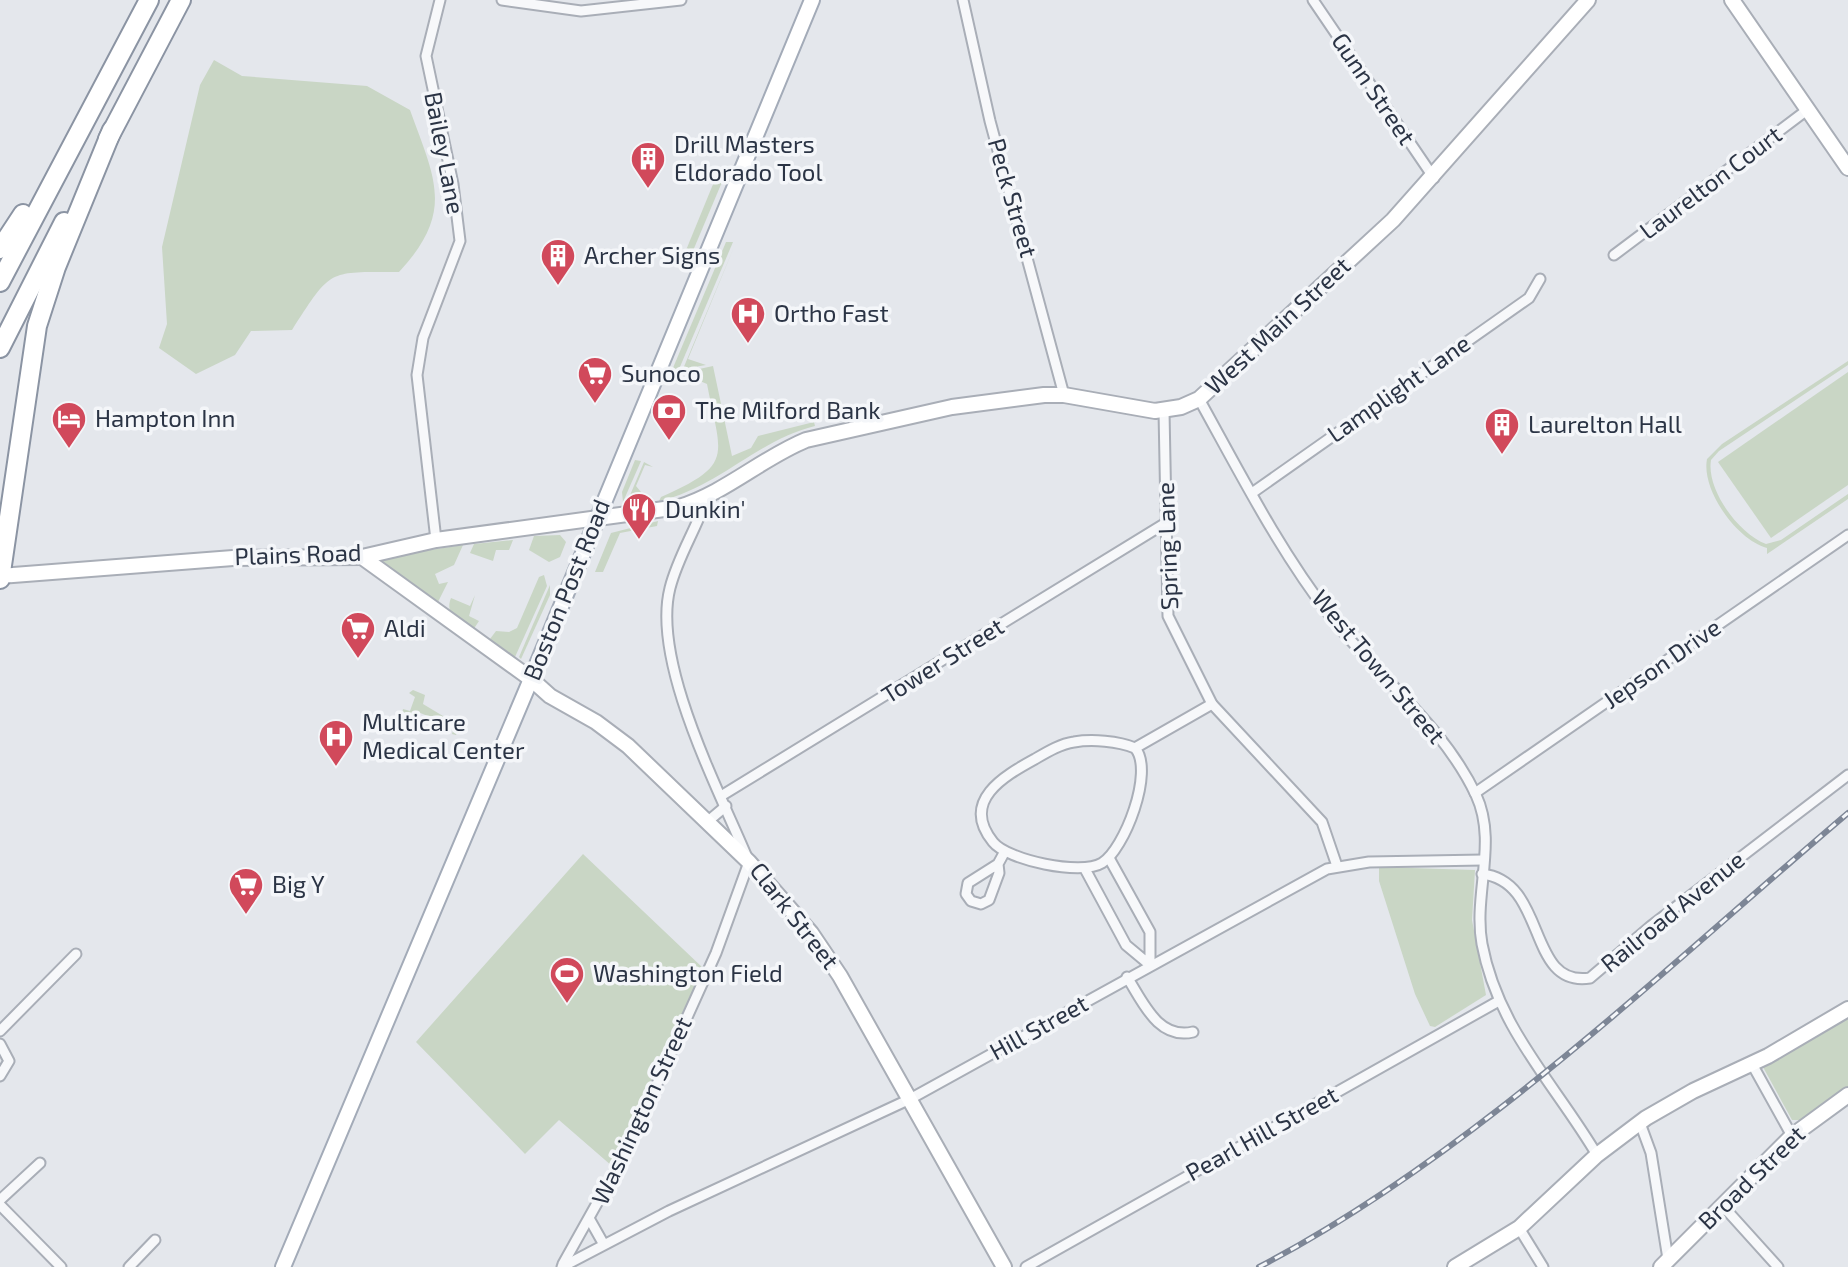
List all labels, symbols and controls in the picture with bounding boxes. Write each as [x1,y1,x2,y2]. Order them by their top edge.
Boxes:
street label: Gunn Street [1326,27,1422,150]
street label: Bailey Lane [419,89,472,216]
street label: Laurelton Court [1633,119,1787,245]
place label: Drill Masters Eldorado Tool [674,129,823,186]
street label: Peck Street [983,135,1044,261]
building icon: Drill Masters Eldorado Tool [629,140,667,190]
building icon: Archer Signs [539,237,577,287]
place label: Archer Signs [584,240,720,269]
street label: West Main Street [1198,250,1356,400]
hospital icon: Ortho Fast [729,295,767,345]
place label: Ortho Fast [774,298,889,327]
street label: Lamplight Lane [1321,328,1475,448]
supermarket icon: Sunoco [576,355,614,405]
place label: Sunoco [621,358,701,387]
bank icon: The Milford Bank [650,392,688,442]
place label: The Milford Bank [695,395,880,424]
hotel icon: Hampton Inn [50,400,88,450]
place label: Hampton Inn [95,403,235,432]
building icon: Laurelton Hall [1483,406,1521,456]
place label: Laurelton Hall [1528,409,1682,438]
street label: Spring Lane [1150,482,1183,611]
restaurant icon: Dunkin' [620,491,658,541]
place label: Dunkin' [665,494,745,523]
street label: Boston Post Road [516,495,615,684]
street label: Plains Road [234,537,362,570]
street label: West Town Street [1306,583,1452,749]
supermarket icon: Aldi [339,610,377,660]
street label: Tower Street [876,611,1009,709]
street label: Jepson Drive [1597,612,1726,714]
place label: Aldi [384,613,426,642]
place label: Multicare Medical Center [362,707,525,764]
hospital icon: Multicare Medical Center [317,718,355,768]
street label: Railroad Avenue [1594,844,1750,978]
street label: Clark Street [744,856,846,974]
supermarket icon: Big Y [227,866,265,916]
place label: Big Y [272,869,325,898]
sports icon: Washington Field [548,955,586,1005]
place label: Washington Field [593,958,783,987]
street label: Hill Street [984,988,1092,1065]
street label: Washington Street [584,1012,697,1209]
street label: Pearl Hill Street [1180,1079,1342,1186]
street label: Broad Street [1692,1119,1810,1235]

